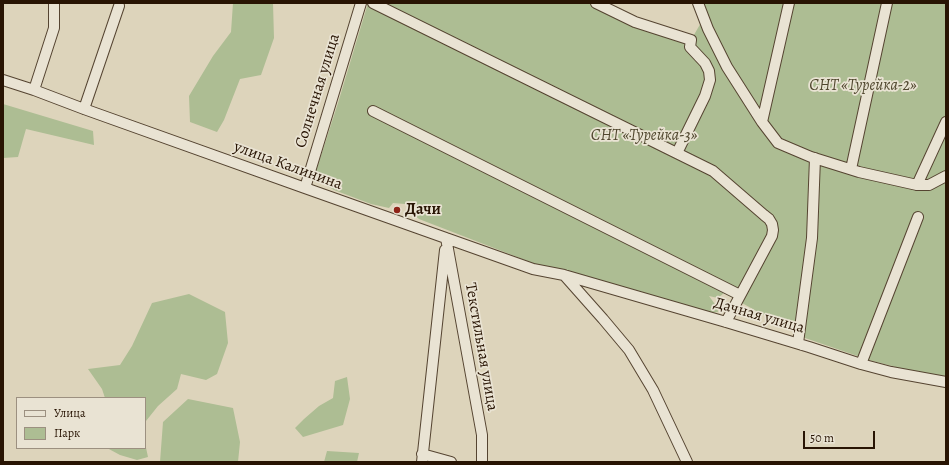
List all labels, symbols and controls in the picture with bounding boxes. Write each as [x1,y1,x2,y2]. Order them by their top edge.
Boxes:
street label: Солнечная улица [292,32,344,150]
park label: СНТ «Турейка-2» [809,76,917,96]
park label: СНТ «Турейка-3» [591,126,697,146]
street label: улица Калинина [231,137,345,195]
place label: Дачи [405,200,441,220]
marker: Дачи [392,205,402,215]
street label: Текстильная улица [460,281,502,413]
street label: Дачная улица [711,294,807,338]
legend [16,397,146,449]
text: Улица [54,405,85,421]
scale bar [805,423,877,449]
text: Парк [54,425,80,441]
text: 50 m [810,430,834,446]

